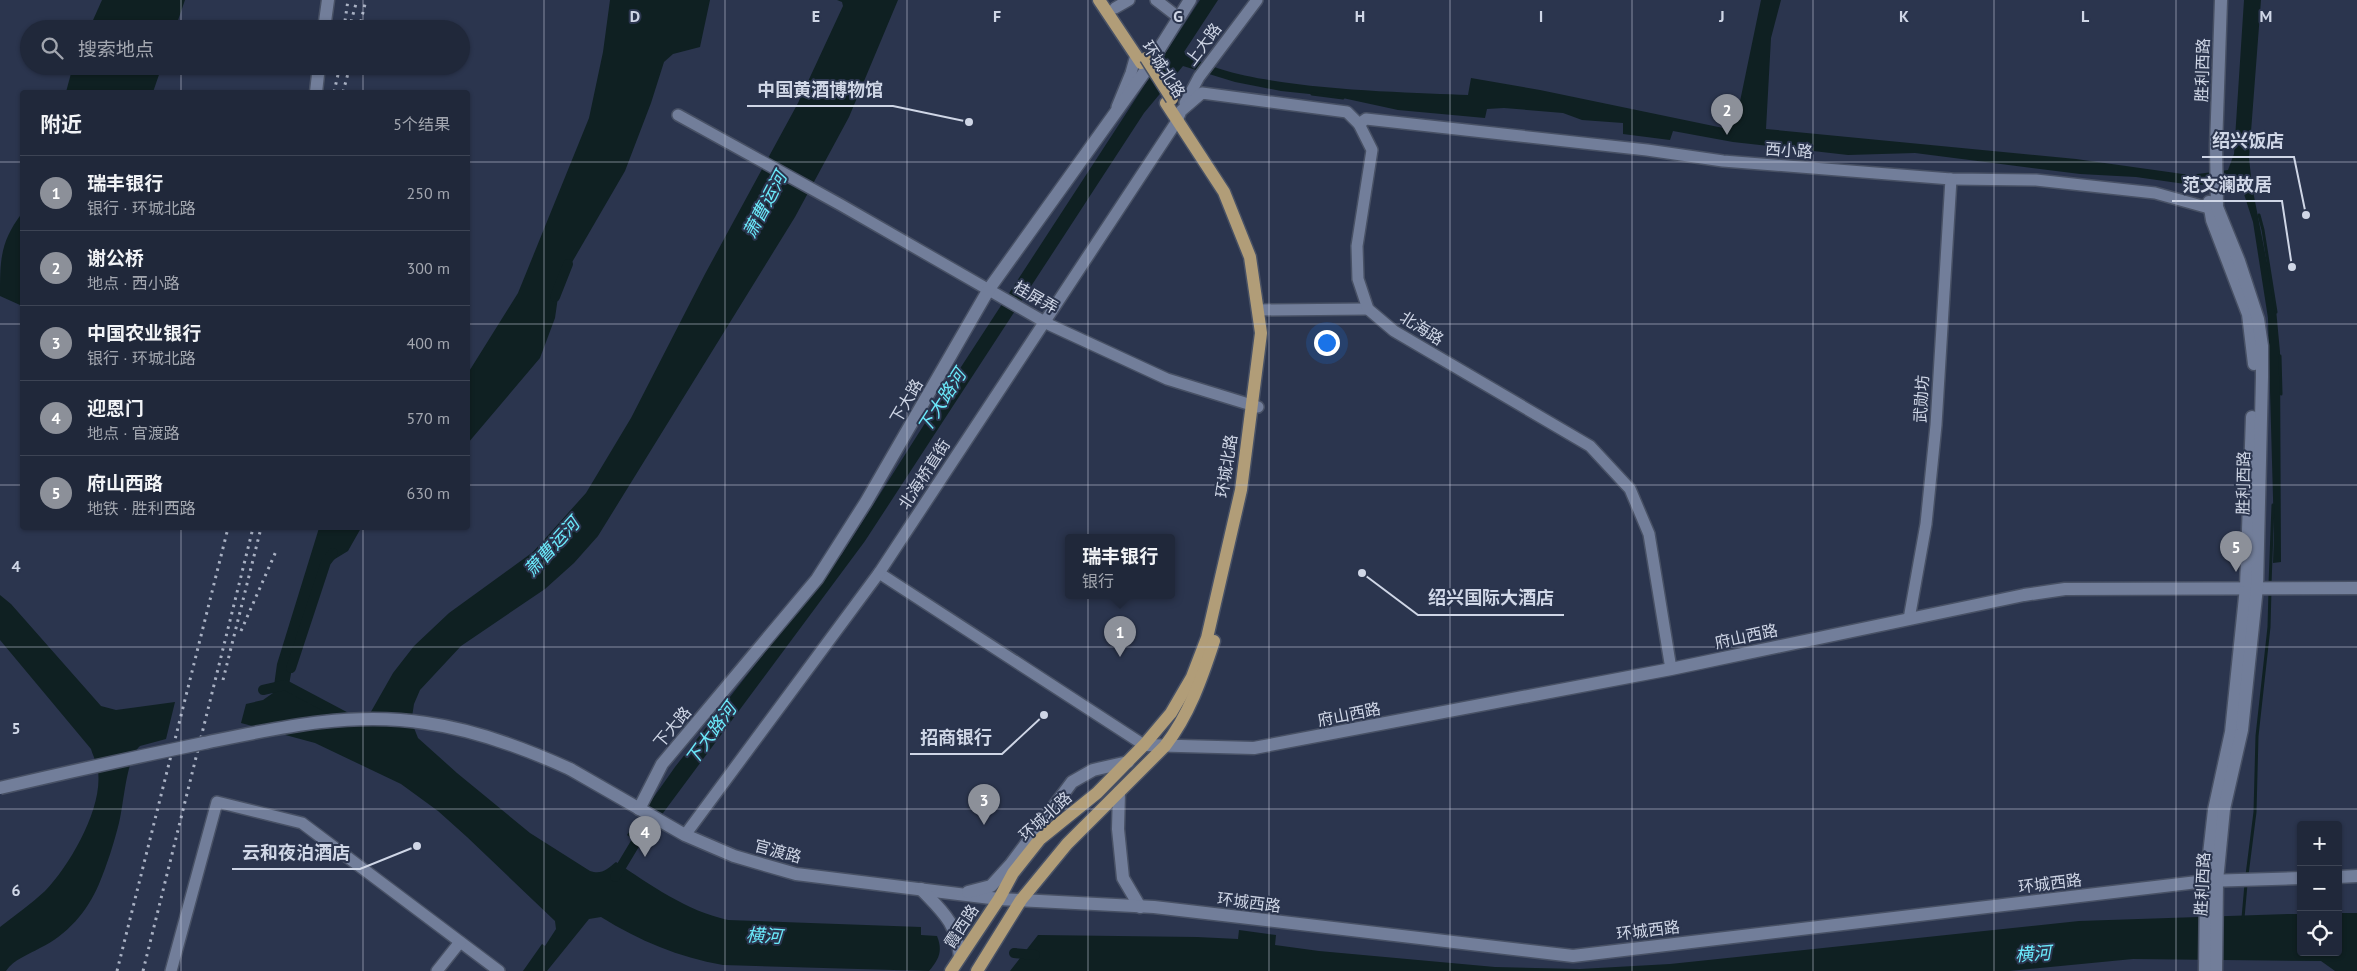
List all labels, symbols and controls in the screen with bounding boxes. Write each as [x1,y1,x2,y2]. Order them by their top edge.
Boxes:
text: D [630,6,640,26]
text: E [812,6,820,26]
text: F [993,6,1001,26]
text: G [1173,6,1183,26]
text: H [1355,6,1365,26]
text: I [1539,6,1543,26]
text: J [1718,6,1725,26]
text: K [1899,6,1909,26]
text: L [2081,6,2090,26]
text: M [2260,6,2272,26]
street label: 上大路 [1181,19,1225,69]
search box [20,20,470,75]
icon: search [38,34,66,62]
text: 搜索地点 [78,37,154,61]
street label: 环城北路 [1138,37,1190,101]
street label: 胜利西路 [2191,38,2213,102]
callout: 中国黄酒博物馆 [747,73,893,106]
text: 中国黄酒博物馆 [757,78,883,101]
pin: 2 [1711,94,1743,135]
text: 附近 [40,111,82,138]
text: 5个结果 [393,114,450,134]
callout: 绍兴饭店 [2202,124,2294,157]
text: 绍兴饭店 [2212,129,2284,152]
street label: 西小路 [1764,138,1814,162]
water label: 萧曹运河 [738,165,793,242]
callout: 范文澜故居 [2172,168,2282,201]
text: 瑞丰银行 [87,171,163,195]
text: 范文澜故居 [2182,173,2272,196]
text: 1 [51,183,61,203]
text: 250 m [407,183,450,203]
text: 银行 · 环城北路 [87,198,196,218]
text: 谢公桥 [87,246,144,270]
text: 2 [51,258,61,278]
text: 300 m [407,258,450,278]
text: 地点 · 西小路 [87,273,180,293]
street label: 桂屏弄 [1010,276,1062,318]
street label: 北海路 [1396,307,1448,349]
text: 中国农业银行 [87,321,201,345]
your location [1314,330,1340,356]
text: 3 [51,333,61,353]
text: 400 m [407,333,450,353]
text: 银行 · 环城北路 [87,348,196,368]
water label: 下大路河 [912,362,972,437]
street label: 下大路 [885,375,927,427]
street label: 武勋坊 [1910,375,1932,423]
text: 迎恩门 [87,396,144,420]
text: 4 [51,408,61,428]
text: 570 m [407,408,450,428]
text: 地点 · 官渡路 [87,423,180,443]
street label: 环城北路 [1211,433,1241,499]
street label: 北海桥直街 [894,435,954,513]
street label: 胜利西路 [2232,451,2254,515]
text: 府山西路 [87,471,163,495]
text: 5 [51,483,61,503]
text: 630 m [407,483,450,503]
text: 地铁 · 胜利西路 [87,498,196,518]
water label: 萧曹运河 [519,510,586,581]
pin: 5 [2220,531,2252,572]
popup [1065,534,1175,599]
text: 瑞丰银行 [1082,544,1158,568]
text: 4 [11,556,21,576]
text: 银行 [1082,571,1114,591]
callout: 绍兴国际大酒店 [1418,582,1564,615]
text: 绍兴国际大酒店 [1428,586,1554,609]
pin: 1 [1104,616,1136,657]
street label: 府山西路 [1713,620,1779,652]
water label: 下大路河 [680,695,743,770]
street label: 府山西路 [1316,698,1382,730]
street label: 下大路 [649,702,695,752]
text: 5 [11,718,21,738]
callout: 招商银行 [910,721,1002,754]
text: 招商银行 [920,726,992,749]
pin: 3 [968,784,1000,825]
street label: 环城北路 [1015,787,1075,845]
pin: 4 [629,816,661,857]
map controls [2297,821,2342,956]
button: + [2297,821,2342,866]
street label: 官渡路 [752,835,804,867]
callout: 云和夜泊酒店 [232,836,360,869]
text: 云和夜泊酒店 [242,841,350,864]
street label: 胜利西路 [2190,852,2214,916]
button: − [2297,866,2342,911]
street label: 环城西路 [2017,869,2083,897]
text: 6 [11,880,21,900]
street label: 环城西路 [1216,888,1282,916]
street label: 霞西路 [940,900,982,952]
button: locate [2297,911,2342,956]
street label: 环城西路 [1615,916,1681,944]
water label: 横河 [745,923,786,948]
water label: 横河 [2014,941,2055,966]

